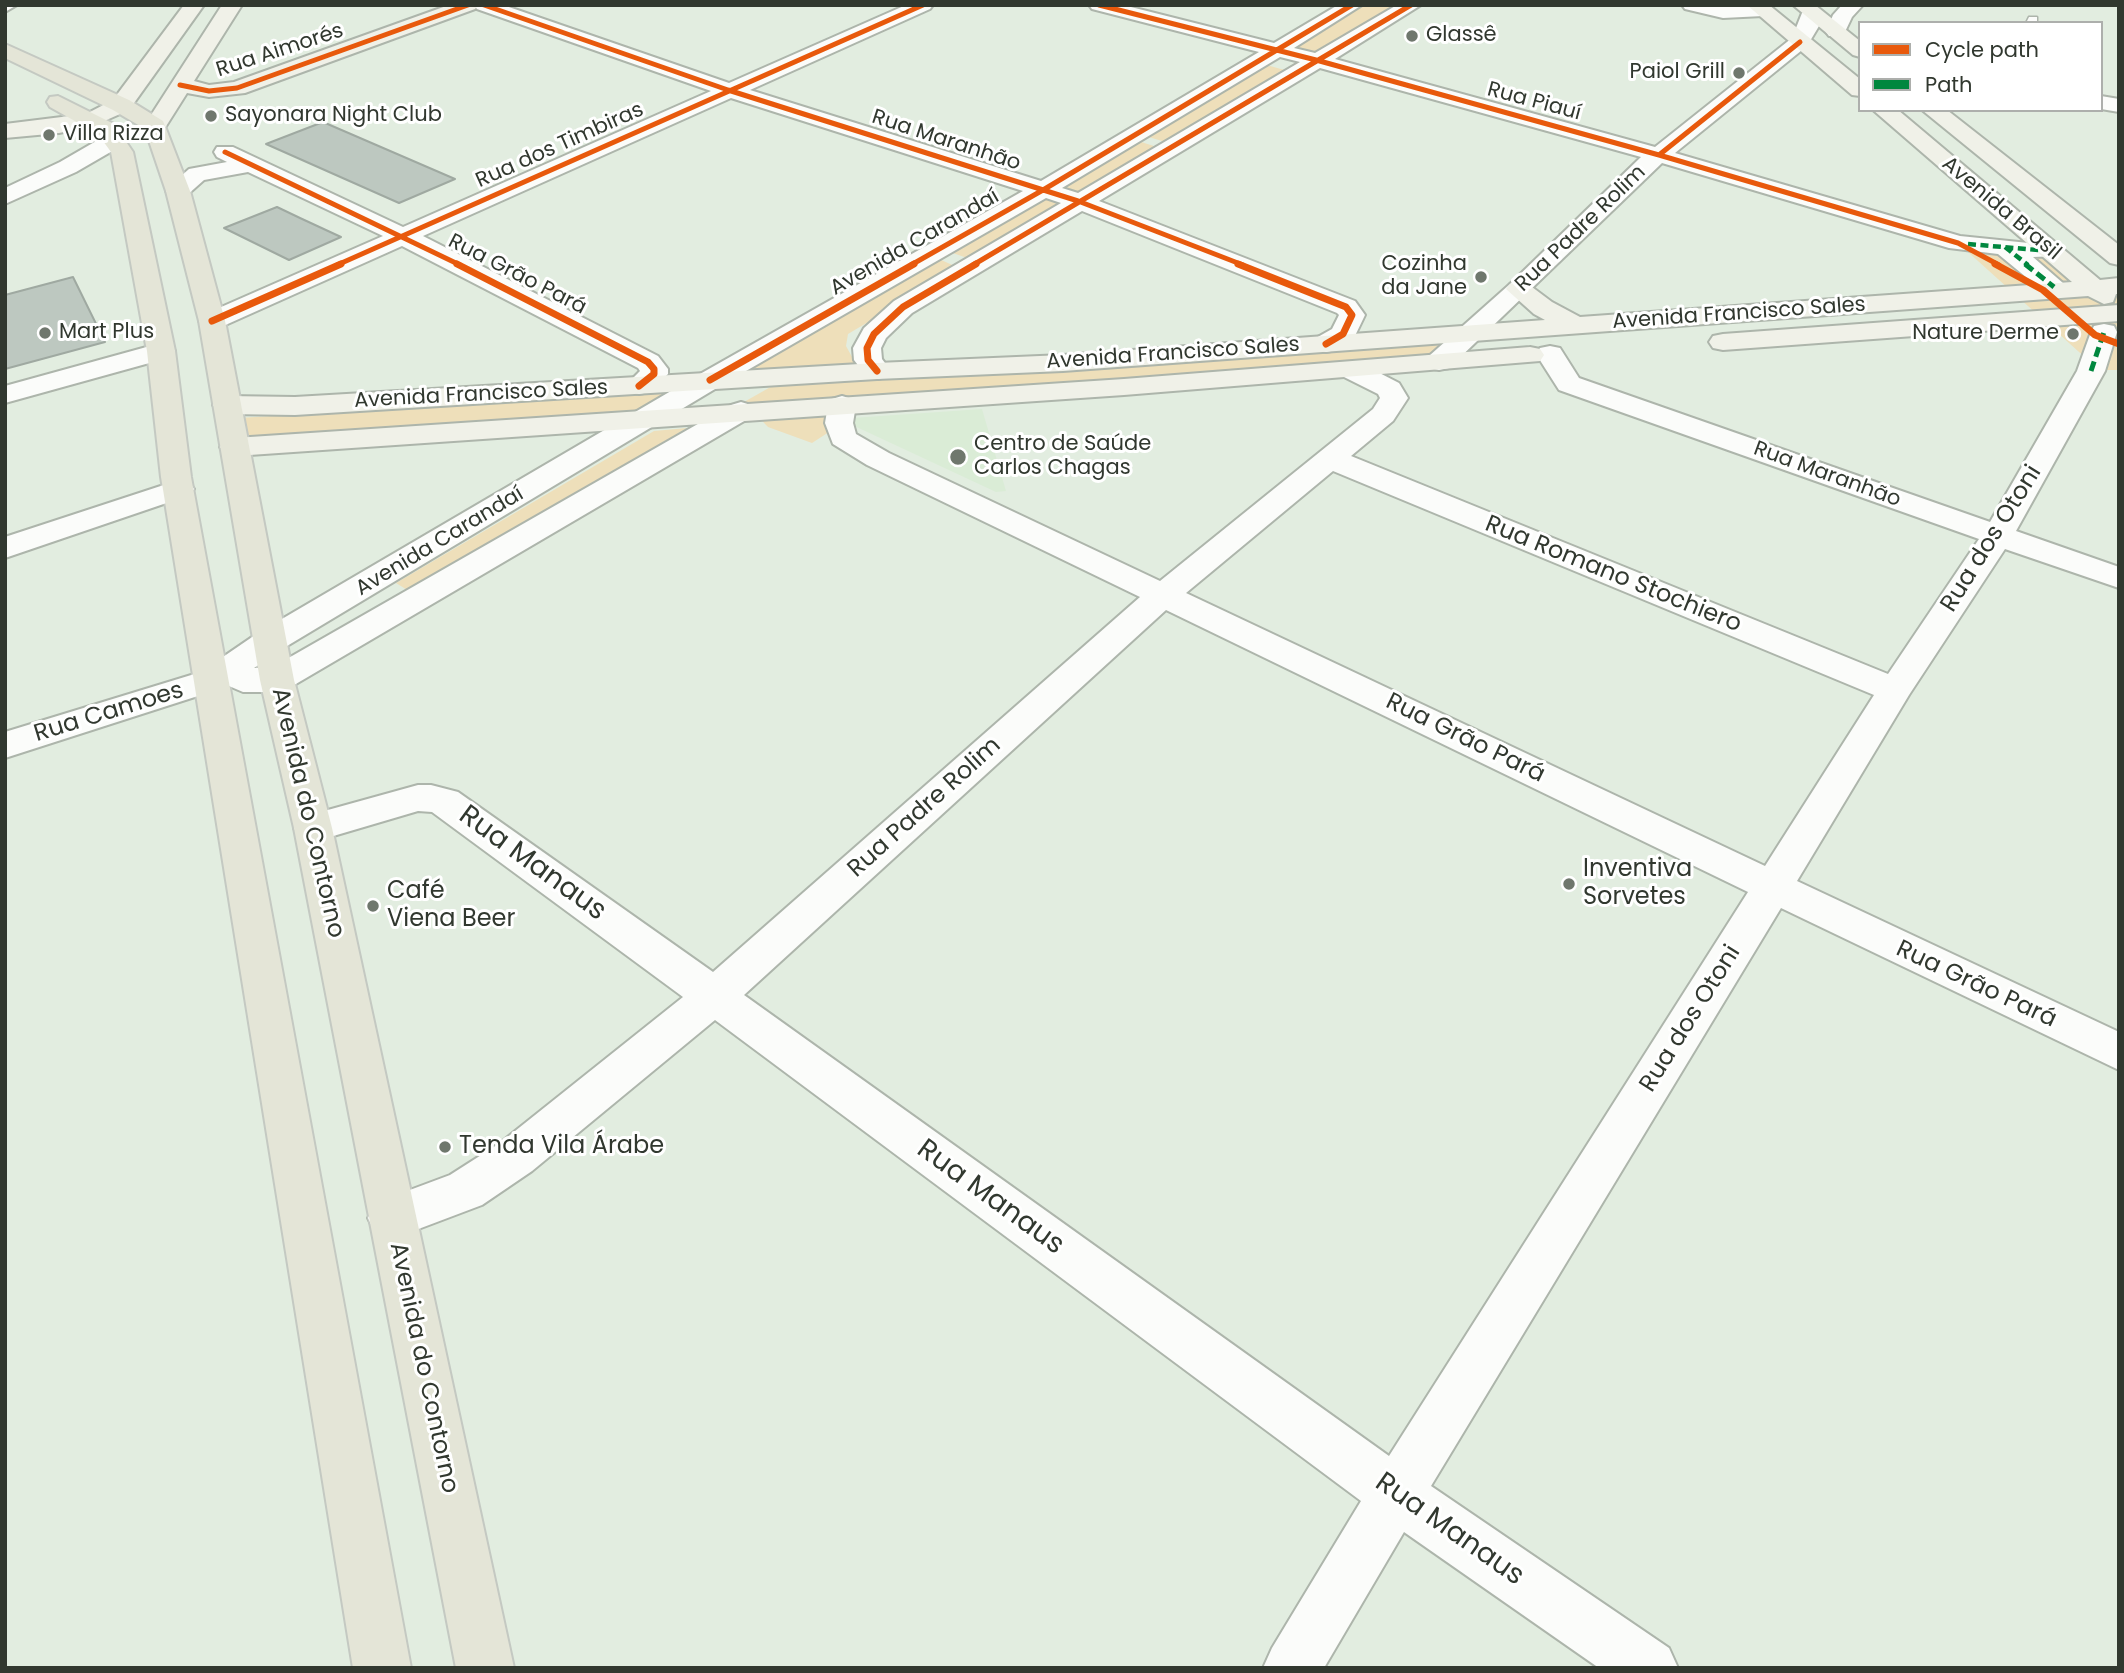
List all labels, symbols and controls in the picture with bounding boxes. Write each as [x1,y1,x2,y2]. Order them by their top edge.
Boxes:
street label: Rua Aimorés [213,19,347,83]
legend [1858,21,2103,112]
place label: Glassê [1426,23,1497,49]
marker: Glassê [1404,28,1420,44]
text: Cycle path [1925,35,2039,64]
place label: Paiol Grill [1630,60,1725,86]
marker: Paiol Grill [1731,65,1747,81]
text: Path [1925,70,1972,99]
street label: Rua Piauí [1484,77,1584,127]
street label: Rua dos Timbiras [472,98,648,194]
place label: Sayonara Night Club [225,103,442,129]
street label: Rua Maranhão [868,105,1024,177]
marker: Sayonara Night Club [203,108,219,124]
place label: Villa Rizza [63,122,164,148]
marker: Villa Rizza [41,127,57,143]
street label: Avenida Brasil [1936,152,2066,266]
street label: Rua Padre Rolim [1511,160,1651,298]
street label: Avenida Carandaí [826,184,1004,302]
street label: Rua Grão Pará [444,229,590,321]
place label: Cozinha da Jane [1381,252,1467,302]
marker: Cozinha da Jane [1473,269,1489,285]
street label: Avenida Francisco Sales [1611,293,1867,335]
place label: Mart Plus [59,320,154,346]
place label: Nature Derme [1912,321,2059,347]
marker: Mart Plus [37,325,53,341]
marker: Nature Derme [2065,326,2081,342]
street label: Avenida Francisco Sales [1045,333,1301,375]
street label: Avenida Francisco Sales [354,376,608,414]
place label: Centro de Saúde Carlos Chagas [974,432,1151,482]
street label: Rua Maranhão [1750,437,1904,513]
marker: Centro de Saúde Carlos Chagas [948,447,968,467]
street label: Rua dos Otoni [1935,460,2049,618]
street label: Avenida Carandaí [352,482,528,602]
street label: Rua Romano Stochiero [1481,510,1745,640]
street label: Rua Camoes [31,677,187,749]
street label: Avenida do Contorno [264,685,350,941]
street label: Rua Grão Pará [1381,688,1549,790]
street label: Rua Padre Rolim [843,732,1007,884]
street label: Rua Manaus [452,799,612,929]
place label: Inventiva Sorvetes [1583,856,1692,912]
marker: Inventiva Sorvetes [1561,876,1577,892]
place label: Café Viena Beer [387,878,515,934]
marker: Café Viena Beer [365,898,381,914]
street label: Rua Grão Pará [1891,935,2061,1035]
street label: Rua dos Otoni [1634,940,1748,1098]
place label: Tenda Vila Árabe [459,1133,664,1161]
street label: Rua Manaus [910,1133,1070,1263]
marker: Tenda Vila Árabe [437,1139,453,1155]
street label: Avenida do Contorno [382,1240,464,1496]
street label: Rua Manaus [1368,1466,1530,1594]

